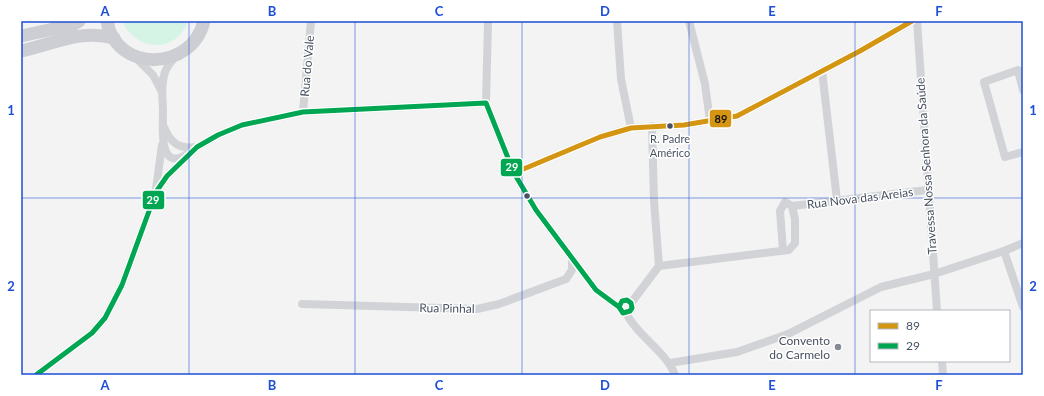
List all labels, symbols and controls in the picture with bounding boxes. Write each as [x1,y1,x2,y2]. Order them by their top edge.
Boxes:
text: A [99,3,110,19]
text: B [268,3,277,19]
text: C [435,3,444,19]
text: D [600,3,610,19]
text: E [768,3,776,19]
text: F [935,3,943,19]
street label: Rua do Vale [297,35,317,97]
street label: Travessa Nossa Senhora da Saúde [912,77,940,255]
text: 1 [7,102,15,118]
text: 1 [1029,102,1037,118]
line badge: 89 [709,109,732,128]
text: 89 [715,112,727,125]
marker: R. Padre Américo [665,121,675,131]
place label: R. Padre Américo [650,132,690,159]
line badge: 29 [500,158,523,177]
text: 29 [506,160,518,173]
street label: Rua Nova das Areias [806,184,914,212]
line badge: 29 [142,190,165,210]
unlabelled marker [522,191,532,201]
text: 29 [147,193,159,206]
text: 2 [7,278,15,294]
text: 2 [1029,278,1037,294]
street label: Rua Pinhal [419,300,475,316]
legend [870,310,1010,362]
text: 89 [906,318,920,333]
place label: Convento do Carmelo [769,333,830,362]
text: 29 [906,338,920,353]
marker: Convento do Carmelo [833,342,843,352]
text: A [99,377,110,393]
text: B [268,377,277,393]
text: C [435,377,444,393]
text: D [600,377,610,393]
text: E [768,377,776,393]
text: F [935,377,943,393]

